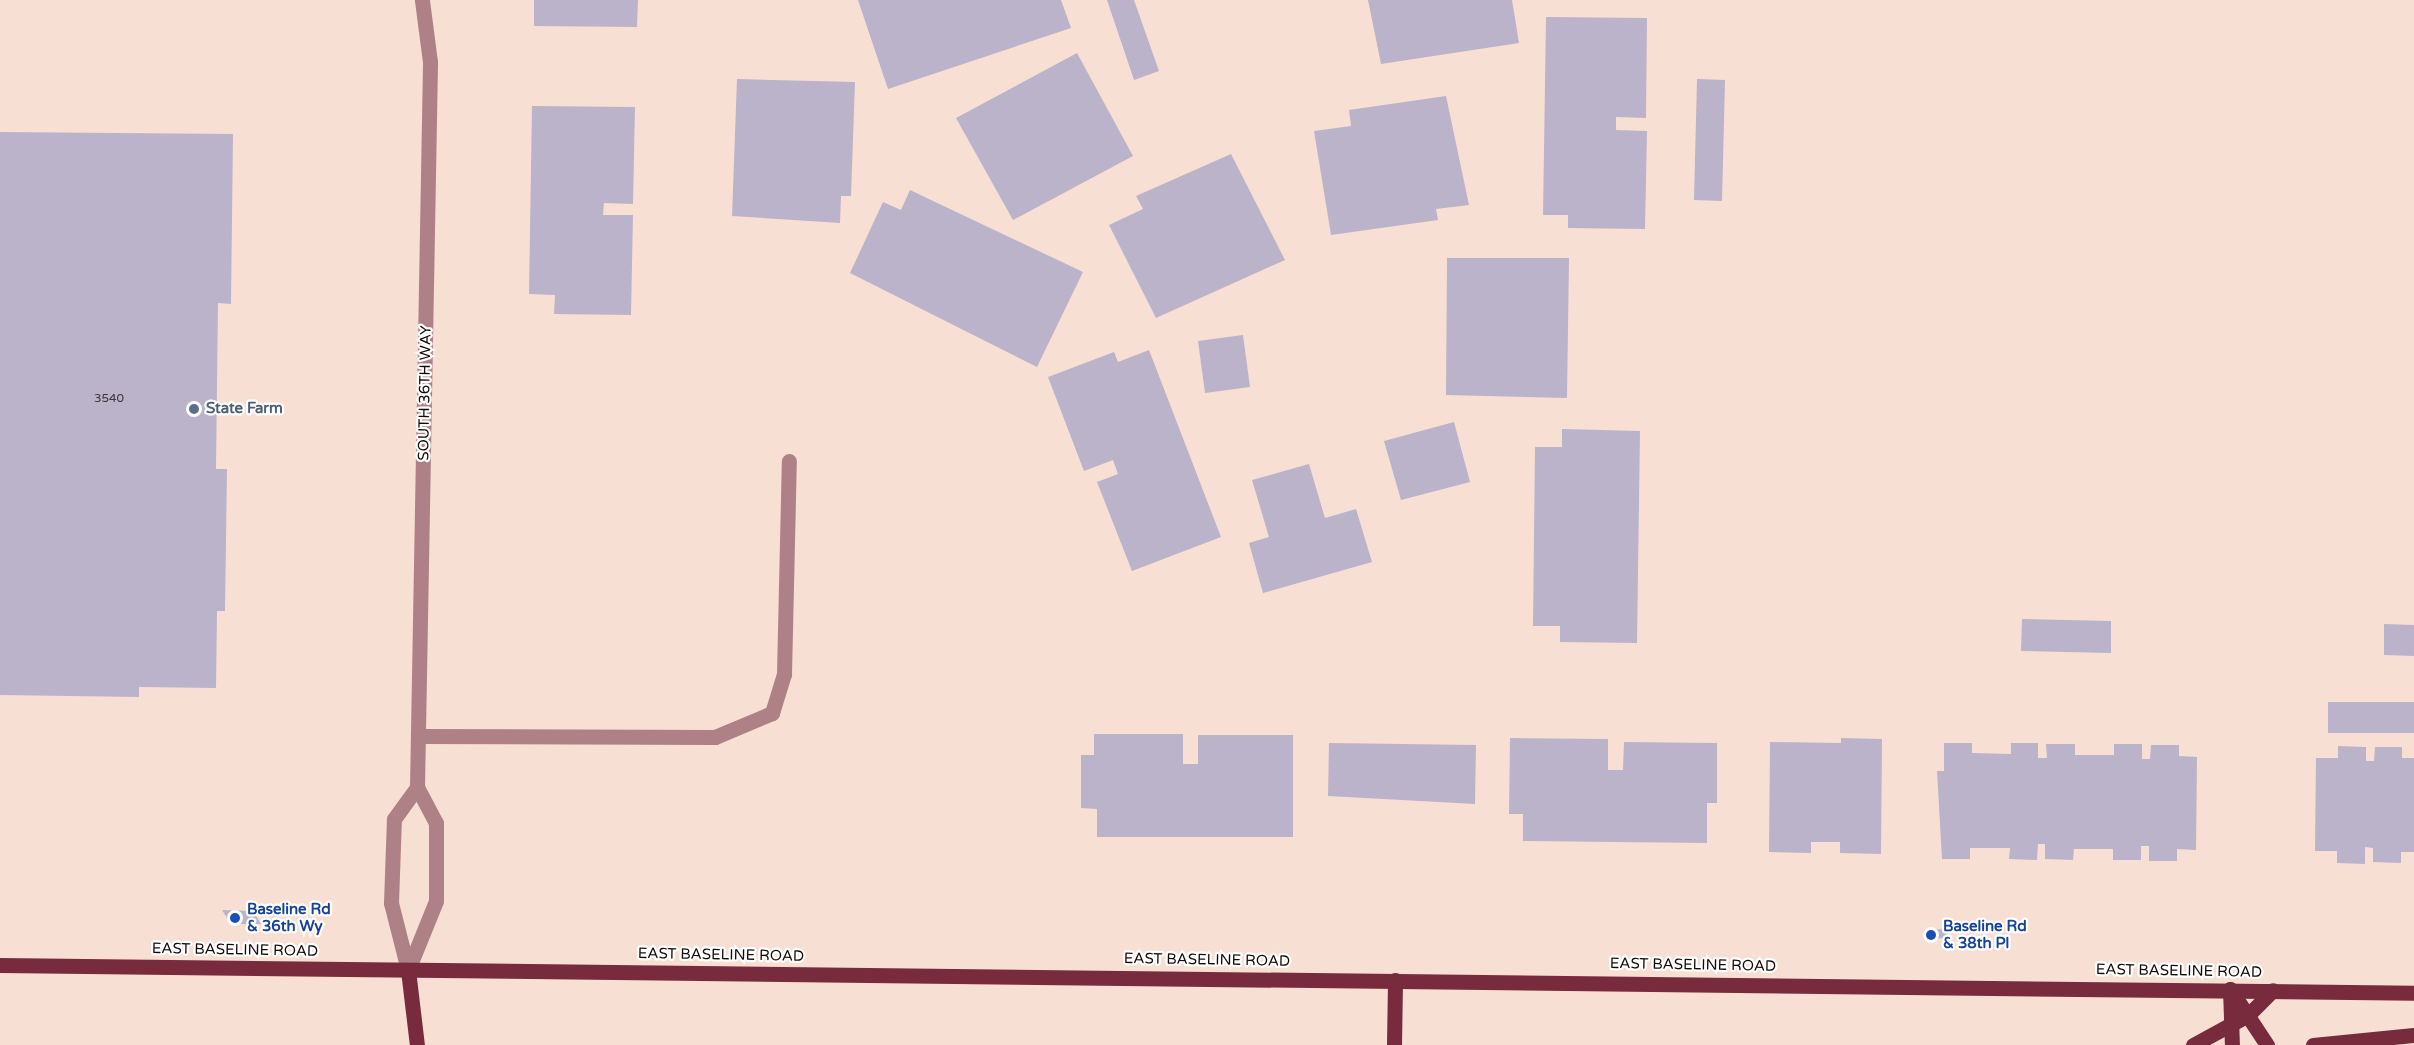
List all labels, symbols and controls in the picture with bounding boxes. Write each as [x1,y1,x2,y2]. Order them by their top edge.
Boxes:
street label: SOUTH 36TH WAY [415,325,435,461]
house number: 3540 [94,392,124,406]
place label: State Farm [206,400,283,418]
marker: State Farm [187,402,201,416]
place label: Baseline Rd & 36th Wy [247,900,331,935]
marker: Baseline Rd & 36th Wy [228,911,242,925]
place label: Baseline Rd & 38th Pl [1943,917,2027,952]
marker: Baseline Rd & 38th Pl [1924,928,1938,942]
street label: EAST BASELINE ROAD [152,940,318,960]
street label: EAST BASELINE ROAD [638,945,804,965]
street label: EAST BASELINE ROAD [1124,950,1290,970]
street label: EAST BASELINE ROAD [1610,955,1776,975]
street label: EAST BASELINE ROAD [2096,961,2262,981]

